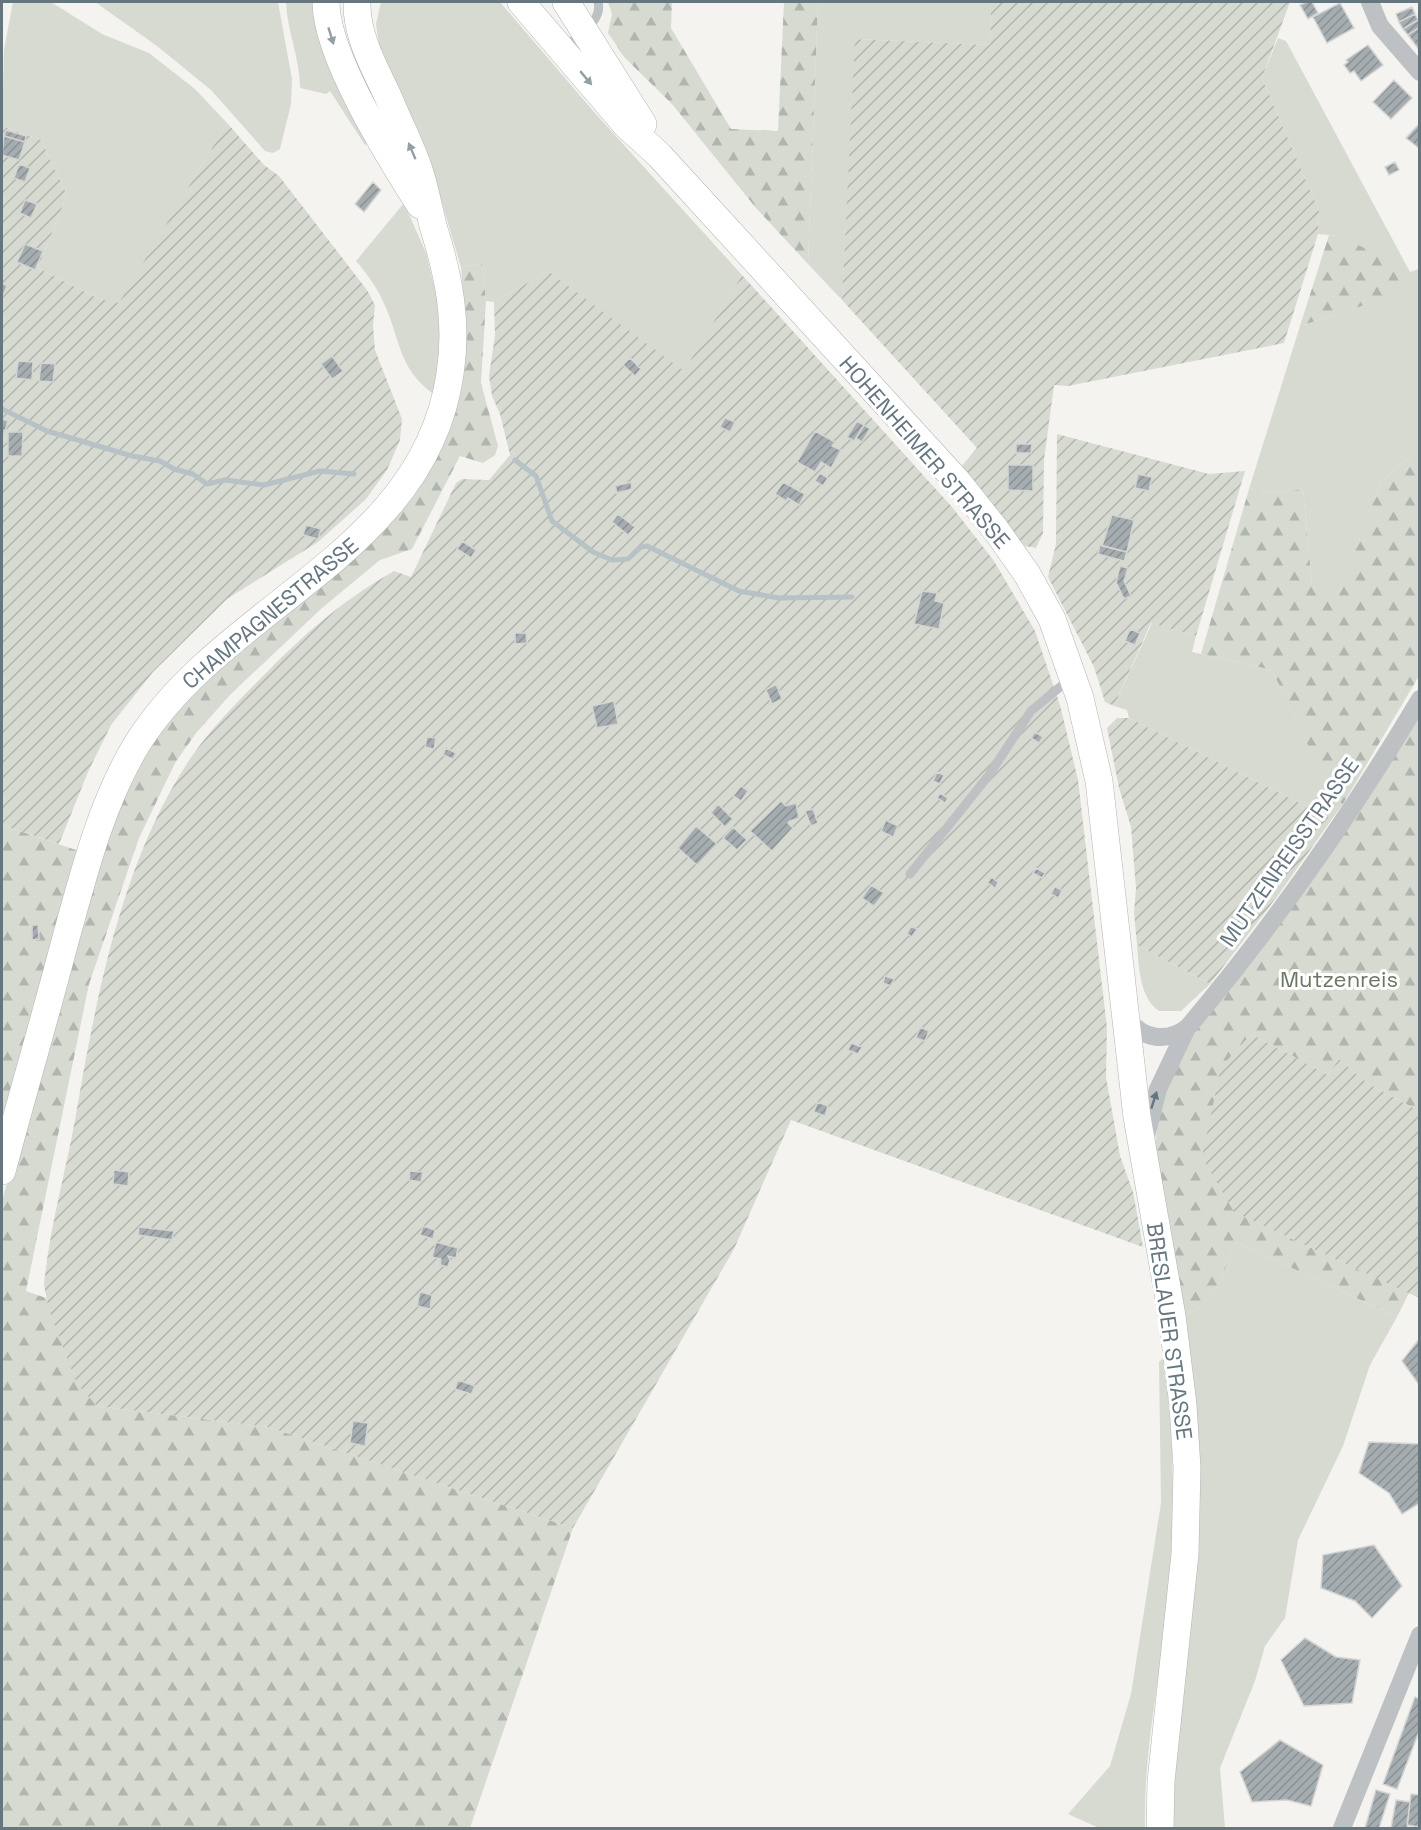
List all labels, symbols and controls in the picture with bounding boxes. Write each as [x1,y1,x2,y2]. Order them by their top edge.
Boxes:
one-way arrow [327,27,336,45]
one-way arrow [579,70,592,85]
one-way arrow [406,142,416,160]
street label: HOHENHEIMER STRASSE [834,350,1016,554]
street label: CHAMPAGNESTRASSE [176,531,364,695]
street label: MUTZENREISSTRASSE [1213,752,1365,952]
park label: Mutzenreis [1280,965,1398,993]
one-way arrow [1150,1091,1160,1109]
street label: BRESLAUER STRASSE [1141,1221,1199,1441]

